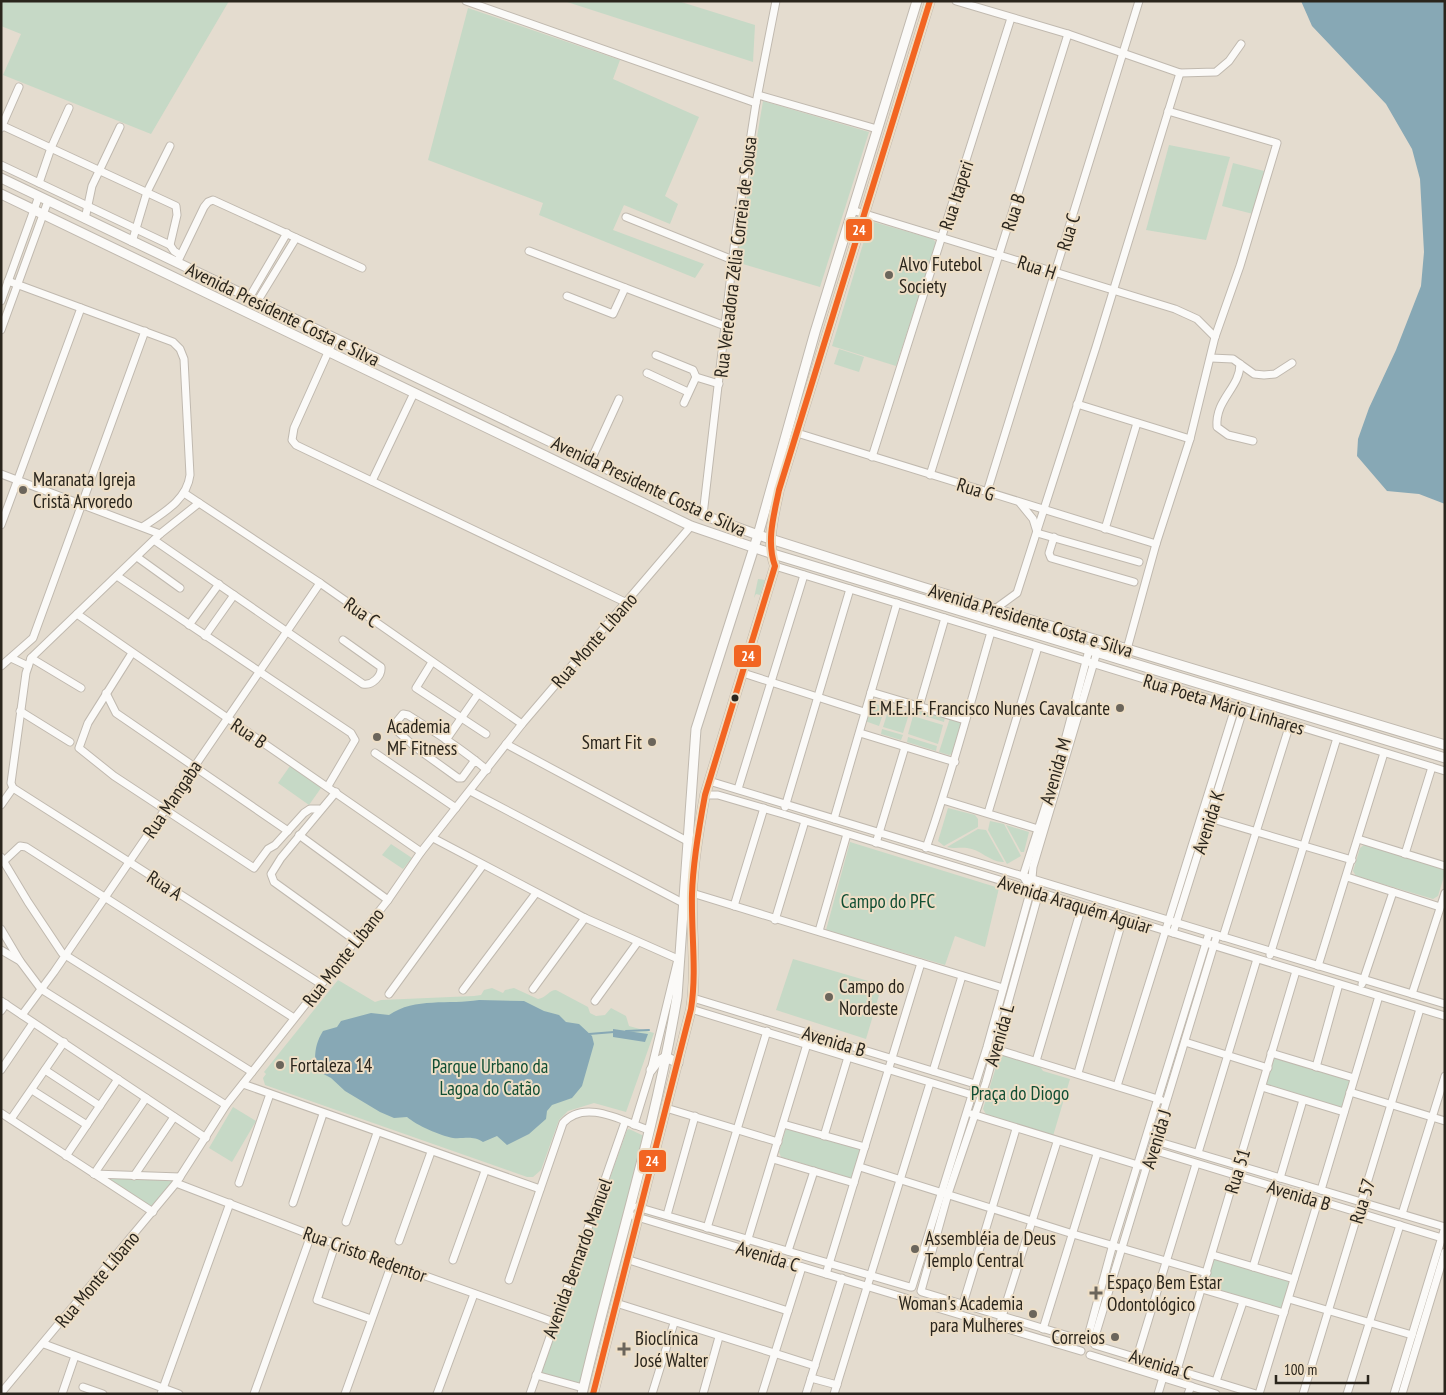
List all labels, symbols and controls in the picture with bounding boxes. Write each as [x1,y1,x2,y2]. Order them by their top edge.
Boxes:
street label: Rua Vereadora Zélia Correia de Sousa [708,135,762,379]
street label: Rua Itaperi [934,157,978,233]
street label: Rua B [996,190,1030,234]
street label: Rua C [1051,210,1085,254]
line badge: 24 [845,218,873,242]
text: 24 [852,221,866,239]
street label: Rua H [1015,250,1059,284]
place label: Alvo Futebol Society [899,252,982,298]
street label: Avenida Presidente Costa e Silva [182,257,384,371]
marker: Alvo Futebol Society [883,269,895,281]
street label: Avenida Presidente Costa e Silva [548,430,750,542]
place label: Maranata Igreja Cristã Arvoredo [33,467,136,513]
street label: Rua G [954,472,998,506]
marker: Maranata Igreja Cristã Arvoredo [17,484,29,496]
street label: Avenida Presidente Costa e Silva [926,578,1136,662]
street label: Rua Monte Líbano [546,587,642,693]
street label: Rua C [340,591,385,633]
line badge: 24 [733,644,762,668]
text: 24 [741,647,755,665]
street label: Rua Poeta Mário Linhares [1141,668,1307,740]
unlabelled marker [730,693,740,703]
place label: E.M.E.I.F. Francisco Nunes Cavalcante [868,696,1110,720]
marker: E.M.E.I.F. Francisco Nunes Cavalcante [1114,702,1126,714]
street label: Rua B [227,712,271,754]
place label: Academia MF Fitness [387,714,457,760]
place label: Smart Fit [582,730,643,754]
marker: Academia MF Fitness [371,731,383,743]
street label: Avenida M [1034,735,1076,807]
marker: Smart Fit [646,736,658,748]
street label: Rua Mangaba [137,756,207,842]
street label: Avenida K [1186,787,1230,857]
street label: Rua A [143,865,187,905]
street label: Avenida Araquém Aguiar [995,869,1156,939]
park label: Campo do PFC [841,889,936,913]
street label: Rua Monte Líbano [297,903,389,1011]
place label: Campo do Nordeste [839,974,904,1020]
marker: Campo do Nordeste [823,991,835,1003]
street label: Avenida L [979,1001,1019,1069]
street label: Avenida B [799,1020,869,1062]
place label: Fortaleza 14 [290,1053,373,1077]
park label: Parque Urbano da Lagoa do Catão [432,1054,548,1100]
marker: Fortaleza 14 [274,1059,286,1071]
park label: Praça do Diogo [971,1081,1069,1105]
street label: Avenida J [1136,1107,1176,1171]
street label: Rua 51 [1219,1145,1255,1197]
line badge: 24 [638,1149,667,1173]
text: 24 [645,1152,659,1170]
street label: Avenida Bernardo Manuel [537,1174,617,1341]
street label: Avenida B [1264,1174,1334,1216]
street label: Rua 57 [1344,1175,1380,1227]
street label: Rua Cristo Redentor [300,1221,431,1288]
street label: Rua Monte Líbano [50,1226,144,1332]
place label: Assembléia de Deus Templo Central [925,1226,1056,1272]
street label: Avenida C [734,1235,803,1277]
marker: Assembléia de Deus Templo Central [909,1243,921,1255]
place label: Espaço Bem Estar Odontológico [1107,1270,1223,1316]
marker: Espaço Bem Estar Odontológico [1089,1286,1103,1300]
place label: Woman's Academia para Mulheres [899,1291,1023,1337]
marker: Woman's Academia para Mulheres [1027,1308,1039,1320]
place label: Correios [1052,1325,1105,1349]
place label: Bioclínica José Walter [634,1326,709,1372]
marker: Correios [1109,1331,1121,1343]
marker: Bioclínica José Walter [617,1342,631,1356]
street label: Avenida C [1127,1343,1196,1385]
scale bar [1276,1352,1368,1384]
text: 100 m [1284,1360,1317,1379]

